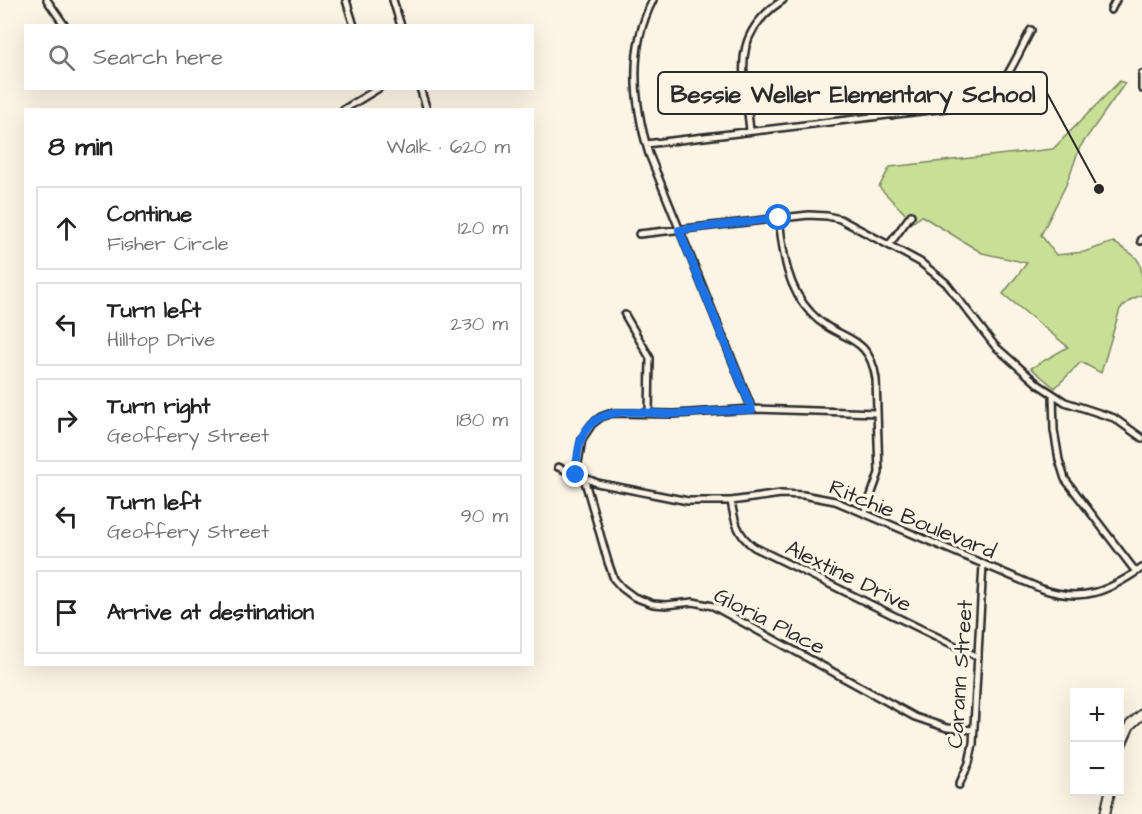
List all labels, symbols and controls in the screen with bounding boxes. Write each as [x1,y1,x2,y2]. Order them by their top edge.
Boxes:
search box [24,24,534,90]
icon: search [45,41,78,74]
text: Search here [93,42,223,73]
callout: Bessie Weller Elementary School [658,72,1047,114]
text: Bessie Weller Elementary School [670,78,1036,114]
text: 8 min [48,129,112,165]
text: Walk · 620 m [387,133,510,161]
text: Continue [107,199,192,230]
route start [765,204,791,230]
icon: ahead [50,212,83,245]
text: 120 m [458,214,508,242]
text: Fisher Circle [107,230,229,258]
text: Turn left [107,295,201,326]
icon: left [50,308,83,341]
text: 230 m [450,310,508,338]
text: Hilltop Drive [107,326,215,354]
text: Turn right [107,391,210,422]
icon: right [50,404,83,437]
text: 180 m [456,406,508,434]
text: Geoffery Street [107,422,269,450]
route end [562,461,588,487]
street label: Ritchie Boulevard [824,472,1000,567]
text: Turn left [107,487,201,518]
icon: left [50,500,83,533]
text: 90 m [460,502,508,530]
text: Geoffery Street [107,518,269,546]
street label: Alextine Drive [780,532,917,620]
street label: Gloria Place [708,580,830,663]
icon: arrive [50,596,83,629]
text: Arrive at destination [107,597,314,628]
street label: Carann Street [940,599,981,749]
map controls [1070,688,1124,796]
button: + [1070,688,1124,742]
button: − [1070,742,1124,796]

